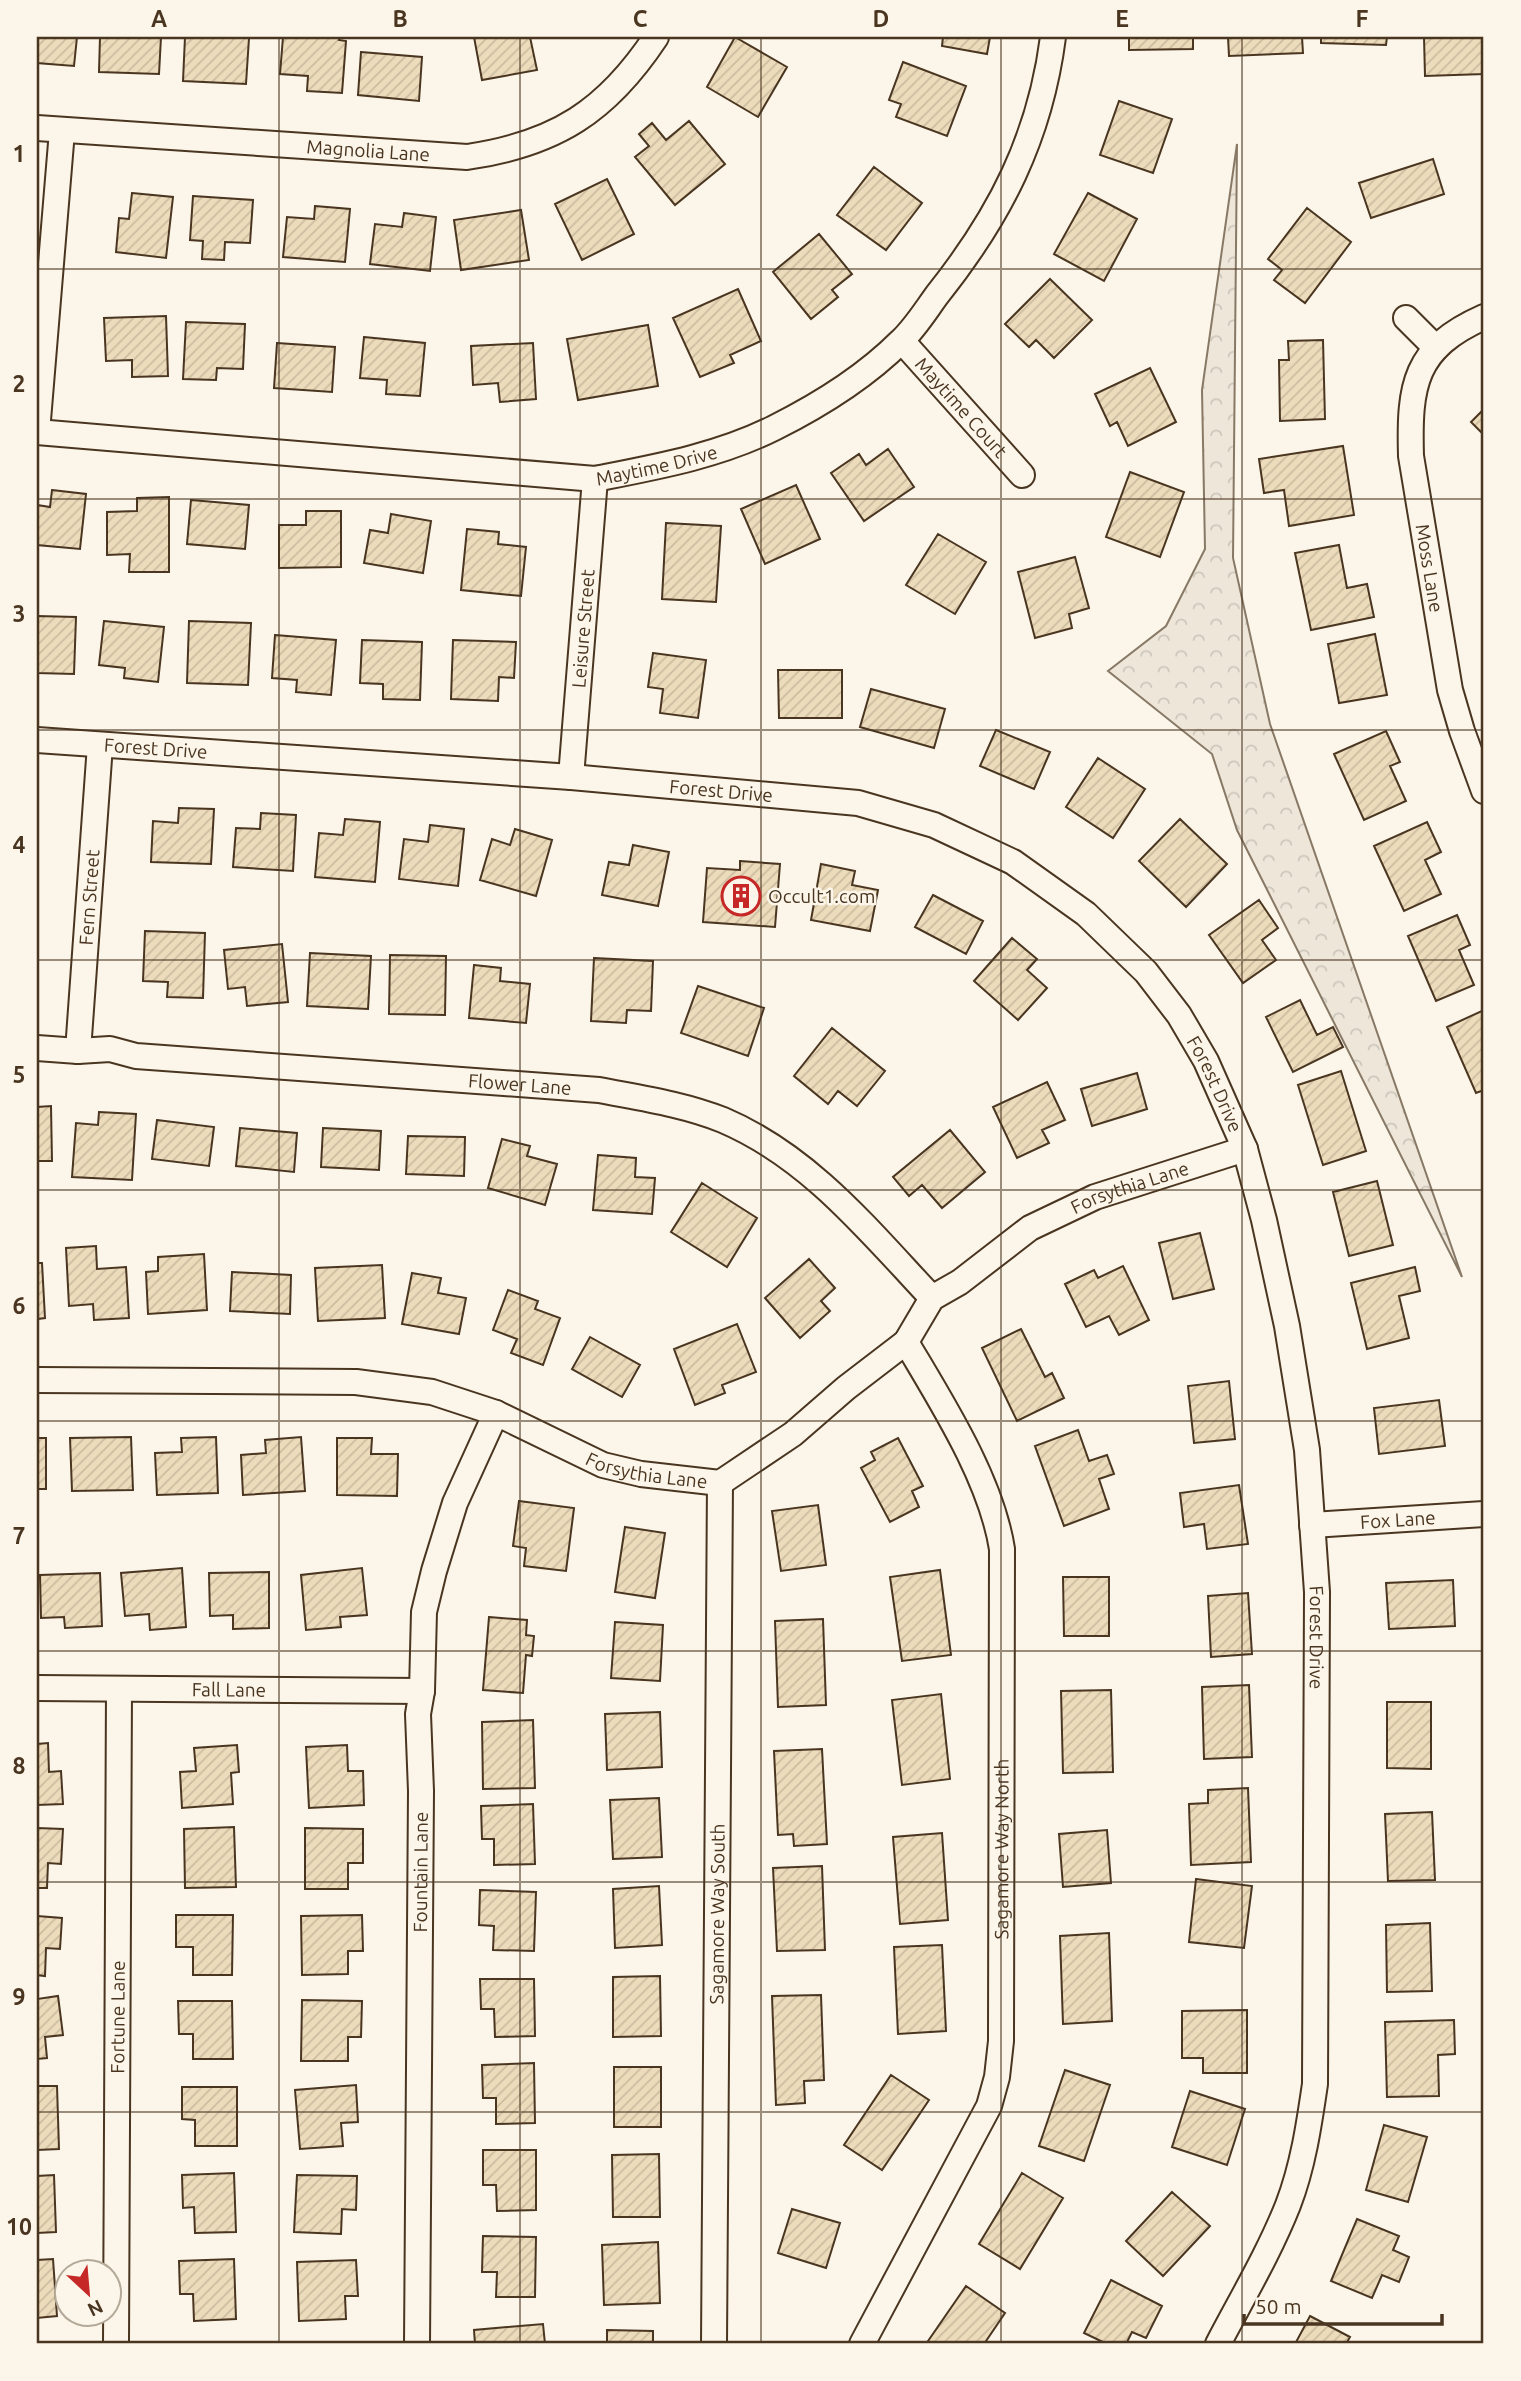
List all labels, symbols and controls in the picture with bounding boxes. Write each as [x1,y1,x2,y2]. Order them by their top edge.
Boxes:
text: A [151,6,167,31]
text: B [392,6,408,31]
text: C [633,6,648,31]
text: D [873,6,889,31]
text: E [1115,6,1129,31]
text: F [1356,6,1369,31]
street label: Magnolia Lane [306,135,431,165]
text: 1 [13,141,25,166]
street label: Maytime Court [911,353,1012,462]
text: 2 [13,371,25,396]
street label: Maytime Drive [594,440,720,490]
street label: Moss Lane [1411,522,1448,614]
street label: Leisure Street [567,568,599,689]
text: 3 [13,601,25,626]
street label: Forest Drive [103,734,208,763]
street label: Forest Drive [668,775,774,806]
text: 4 [13,832,26,857]
street label: Fern Street [75,848,103,946]
building icon: Occult1.com [720,875,762,917]
place label: Occult1.com [768,885,875,907]
street label: Forest Drive [1183,1032,1247,1135]
text: 5 [13,1062,25,1087]
street label: Flower Lane [467,1069,572,1099]
street label: Forsythia Lane [1067,1157,1192,1218]
text: 6 [13,1293,26,1318]
street label: Forsythia Lane [582,1447,709,1492]
street label: Fox Lane [1359,1506,1436,1533]
text: 7 [13,1523,25,1548]
street label: Forest Drive [1306,1585,1328,1689]
street label: Fall Lane [192,1678,266,1701]
text: 8 [13,1753,25,1778]
street label: Sagamore Way North [990,1759,1013,1939]
street label: Fountain Lane [409,1812,432,1932]
street label: Sagamore Way South [705,1824,729,2004]
street label: Fortune Lane [106,1960,129,2074]
text: 9 [13,1984,25,2009]
text: 10 [6,2214,32,2239]
north arrow [52,2258,122,2328]
scale bar [1244,2283,1442,2327]
text: 50 m [1255,2294,1302,2318]
text: N [84,2295,107,2321]

